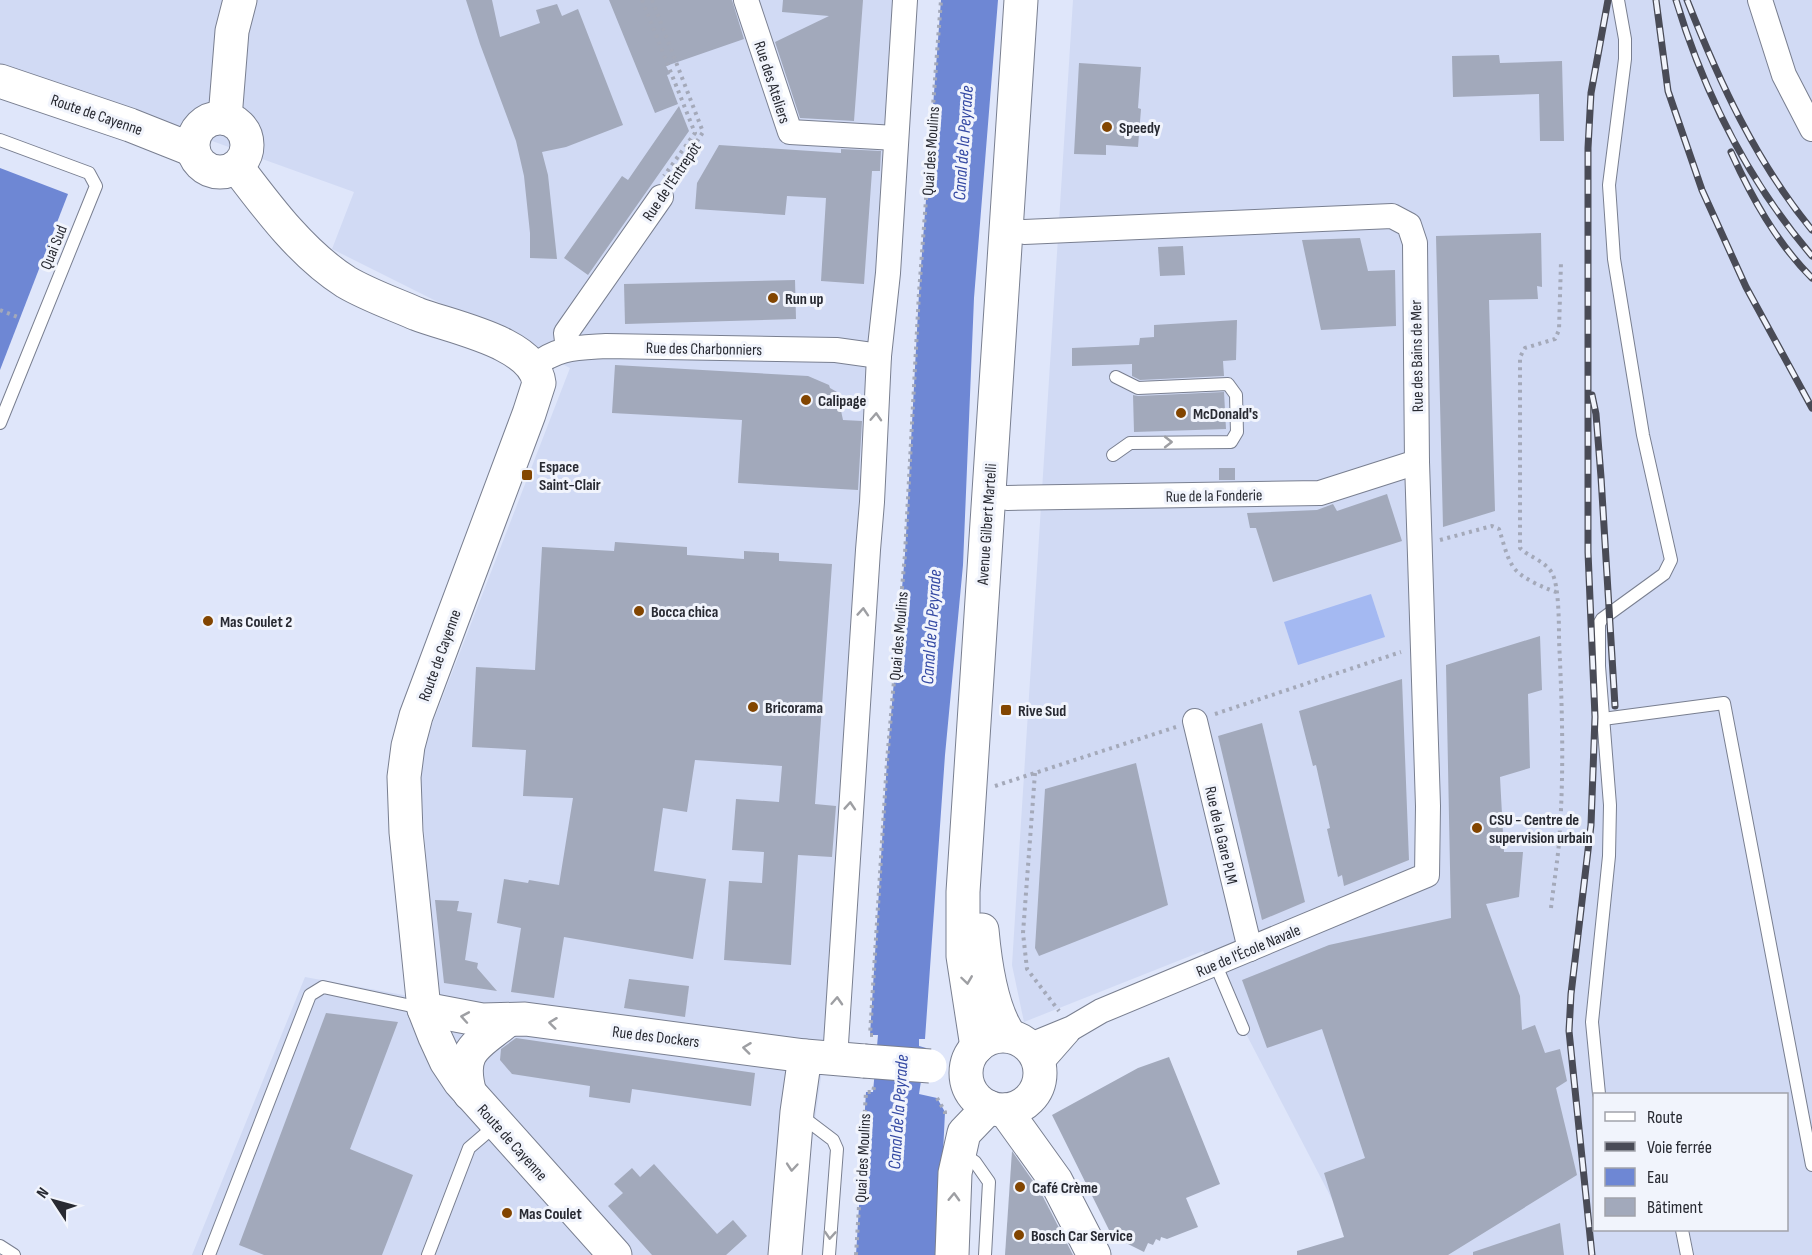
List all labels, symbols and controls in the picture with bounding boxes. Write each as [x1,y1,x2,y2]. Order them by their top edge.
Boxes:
street label: Rue des Ateliers [749,39,794,126]
water label: Canal de la Peyrade [949,85,978,201]
street label: Route de Cayenne [48,91,145,140]
street label: Quai des Moulins [919,106,944,196]
place label: Speedy [1119,119,1161,138]
marker: Speedy [1100,120,1114,134]
street label: Rue de l'Entrepôt [639,138,706,225]
street label: Quai Sud [37,222,72,273]
place label: Run up [785,290,823,309]
marker: Run up [766,291,780,305]
street label: Rue des Bains de Mer [1407,299,1428,412]
street label: Rue des Charbonniers [646,339,763,360]
place label: Calipage [818,392,866,411]
marker: Calipage [799,393,813,407]
place label: McDonald's [1193,405,1258,424]
marker: McDonald's [1174,406,1188,420]
one-way arrow [870,413,883,422]
one-way arrow [1163,436,1172,448]
place label: Espace Saint-Clair [539,458,601,495]
street label: Avenue Gilbert Martelli [974,463,1001,587]
marker: Espace Saint-Clair [520,468,534,482]
street label: Rue de la Fonderie [1165,486,1263,507]
water label: Canal de la Peyrade [917,569,946,685]
street label: Quai des Moulins [886,591,913,681]
place label: Bocca chica [651,603,718,622]
marker: Bocca chica [632,604,646,618]
street label: Route de Cayenne [415,607,466,704]
one-way arrow [857,607,870,616]
place label: Mas Coulet 2 [220,613,292,632]
marker: Mas Coulet 2 [201,614,215,628]
place label: Bricorama [765,699,823,718]
marker: Bricorama [746,700,760,714]
place label: Rive Sud [1018,702,1066,721]
marker: Rive Sud [999,703,1013,717]
street label: Rue de la Gare PLM [1200,785,1241,886]
one-way arrow [844,802,857,811]
place label: CSU - Centre de supervision urbain [1489,811,1593,848]
marker: CSU - Centre de supervision urbain [1470,821,1484,835]
street label: Rue de l'École Navale [1194,921,1304,982]
one-way arrow [960,976,972,985]
one-way arrow [831,996,844,1005]
one-way arrow [461,1011,471,1024]
one-way arrow [549,1017,558,1030]
street label: Rue des Dockers [611,1023,701,1052]
one-way arrow [742,1042,751,1055]
water label: Canal de la Peyrade [884,1054,913,1170]
legend [1593,1093,1788,1231]
street label: Route de Cayenne [473,1101,551,1185]
text: Route [1647,1107,1683,1128]
street label: Quai des Moulins [852,1113,875,1203]
text: Voie ferrée [1647,1137,1712,1158]
one-way arrow [786,1163,799,1172]
text: Eau [1647,1167,1669,1188]
north arrow [24,1171,84,1231]
place label: Café Crème [1032,1179,1098,1198]
marker: Café Crème [1013,1180,1027,1194]
text: N [33,1184,53,1202]
one-way arrow [948,1192,961,1201]
text: Bâtiment [1647,1197,1703,1218]
place label: Mas Coulet [519,1205,582,1224]
marker: Mas Coulet [500,1206,514,1220]
place label: Bosch Car Service [1031,1227,1133,1246]
marker: Bosch Car Service [1012,1228,1026,1242]
one-way arrow [824,1231,837,1240]

